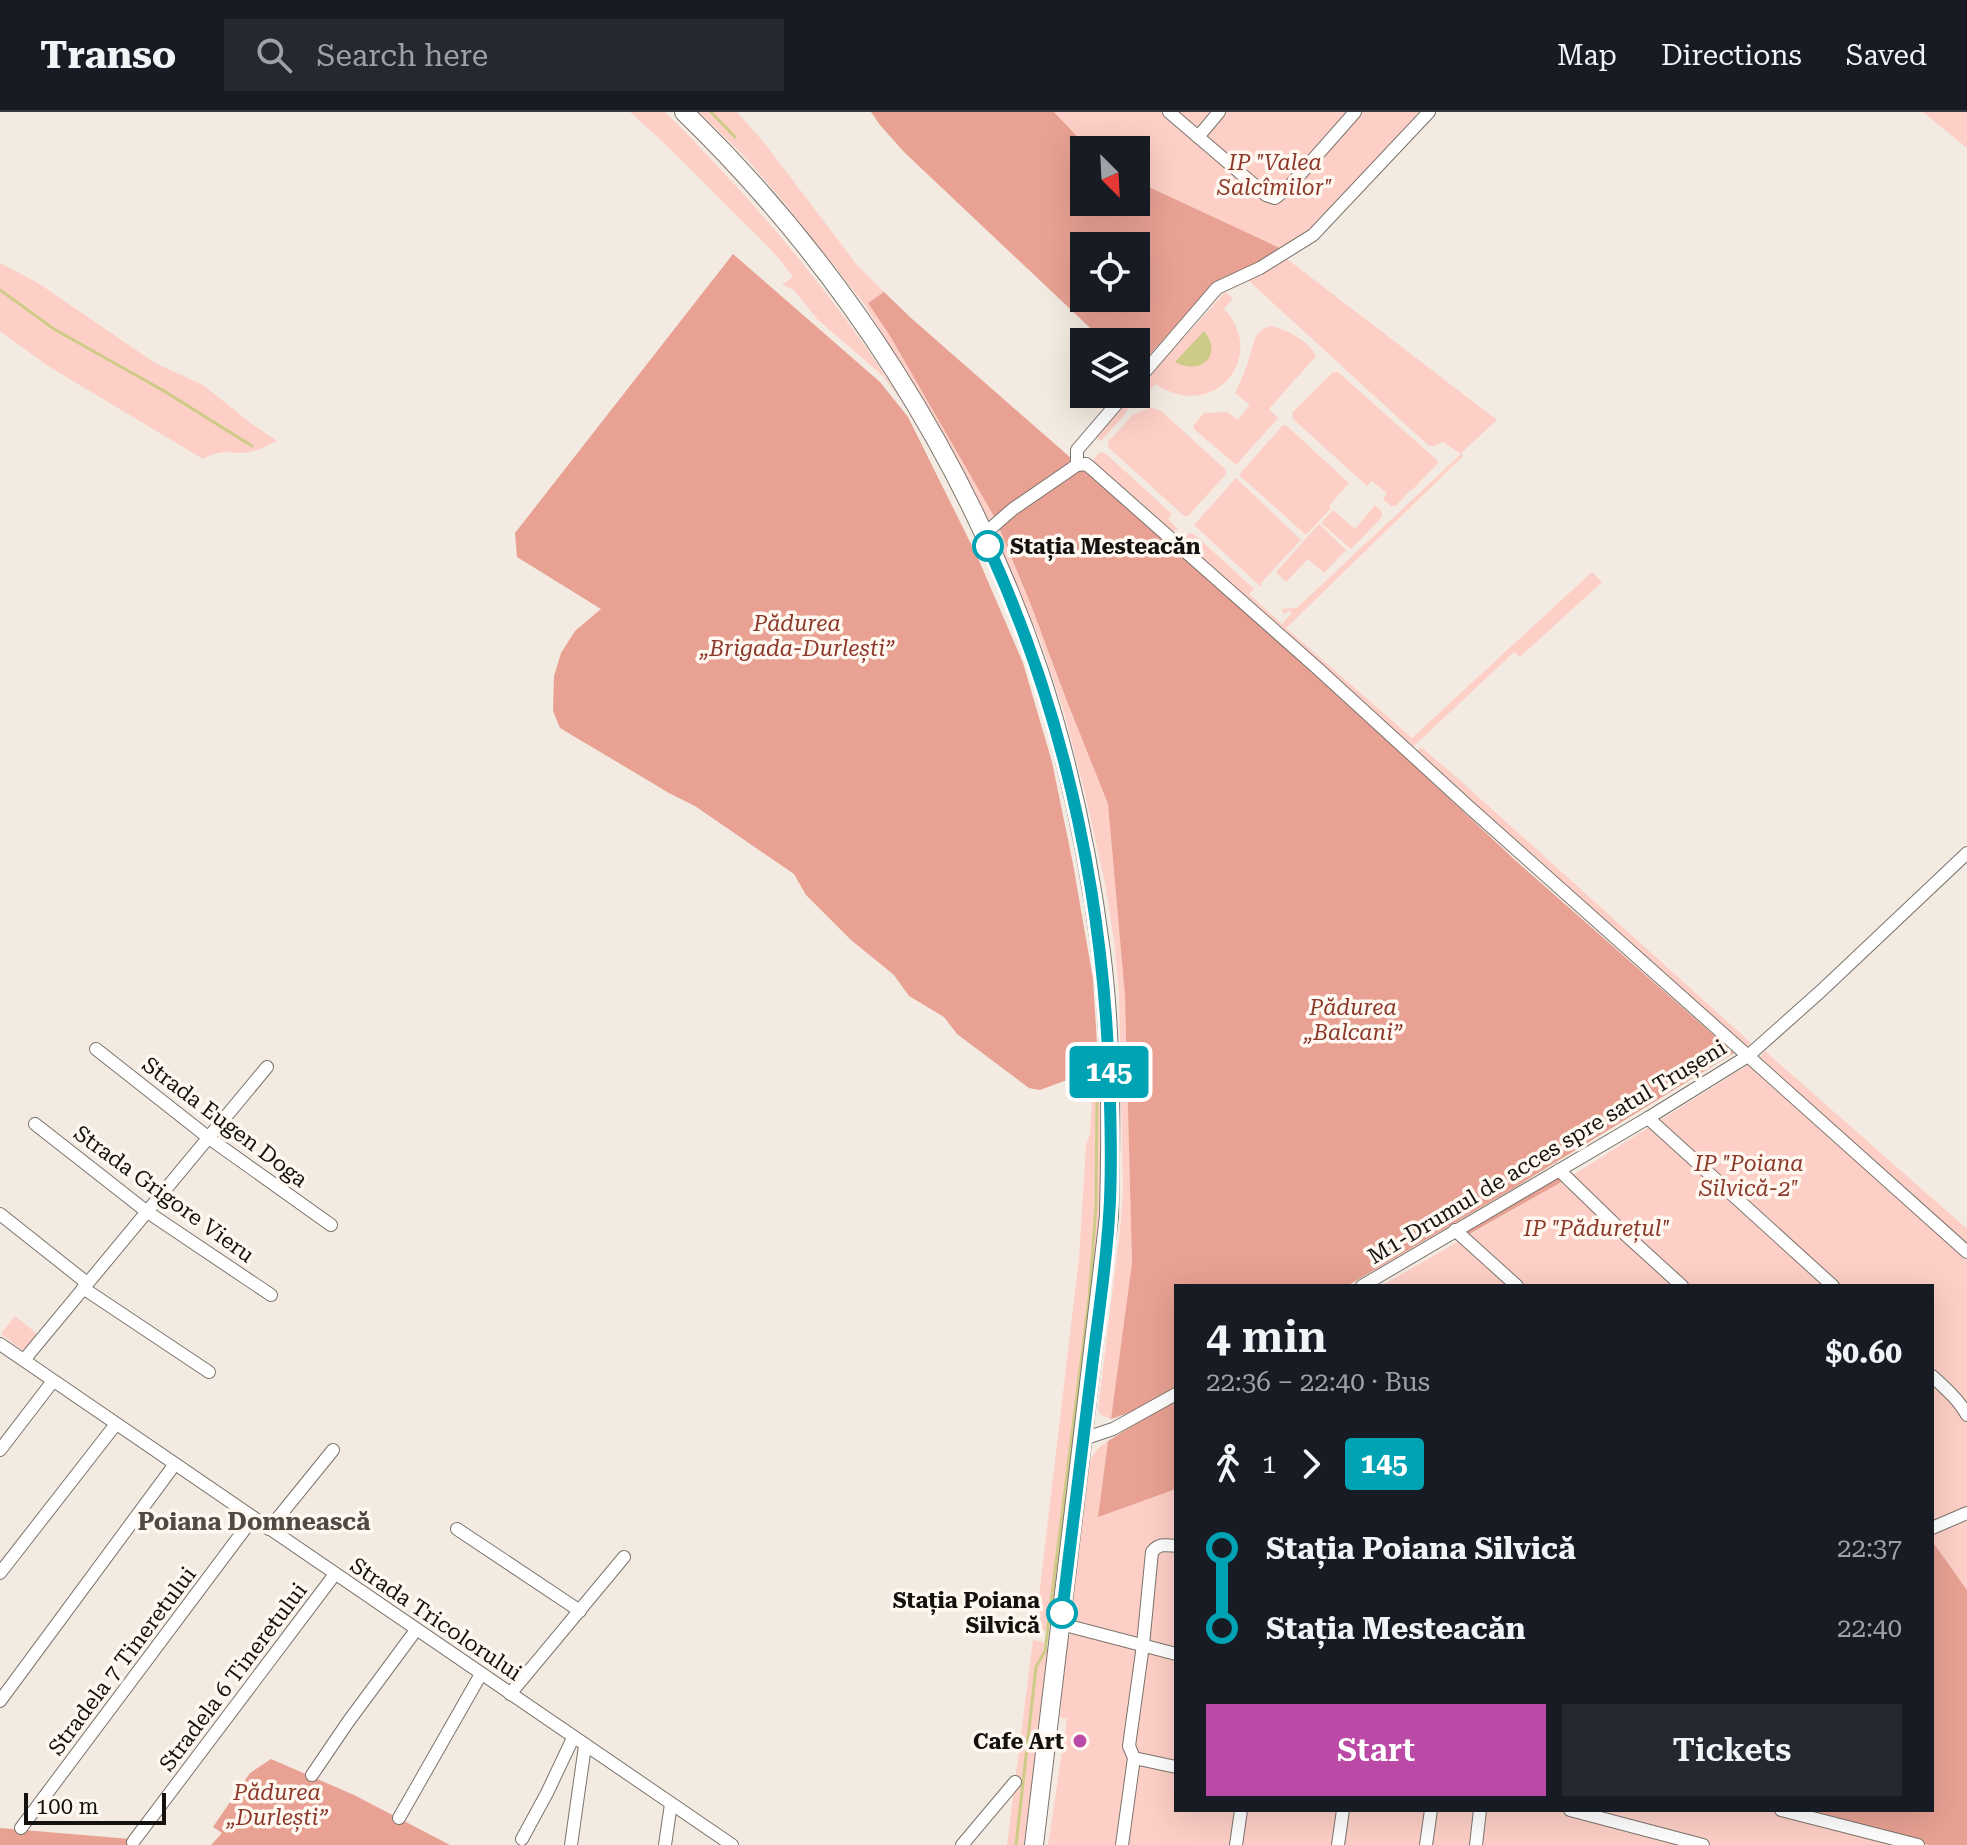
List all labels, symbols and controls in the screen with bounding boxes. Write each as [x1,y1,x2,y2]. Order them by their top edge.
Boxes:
search box [224,19,784,91]
text: Transo [40,33,176,77]
icon: search [252,33,296,77]
text: Search here [316,38,488,73]
text: Map [1557,39,1617,72]
text: Directions [1661,39,1802,72]
text: Saved [1846,39,1927,72]
north arrow [1070,136,1150,216]
map controls [1070,136,1150,408]
park label: IP "Valea Salcîmilor" [1216,150,1333,200]
button: locate [1070,232,1150,312]
button: layers [1070,328,1150,408]
marker: Stația Mesteacăn [973,531,1003,561]
place label: Stația Mesteacăn [1010,534,1201,562]
park label: Pădurea „Brigada-Durlești” [699,611,895,663]
park label: Pădurea „Balcani” [1303,995,1403,1045]
street label: M1-Drumul de acces spre satul Trușeni [1363,1035,1732,1271]
line badge: 145 [1063,1046,1155,1098]
street label: Strada Eugen Doga [138,1052,312,1192]
text: 145 [1085,1055,1133,1088]
street label: Strada Grigore Vieru [69,1120,259,1268]
park label: IP "Poiana Silvică-2" [1693,1151,1804,1201]
park label: IP "Pădurețul" [1523,1216,1670,1243]
text: 4 min [1206,1311,1327,1363]
text: $0.60 [1825,1335,1902,1370]
text: 22:36 – 22:40 · Bus [1206,1367,1430,1397]
icon: walk [1206,1442,1250,1486]
icon: forward [1289,1442,1333,1486]
text: 145 [1361,1447,1408,1480]
text: 1 [1262,1449,1277,1479]
district label: Poiana Domnească [138,1508,370,1536]
text: Stația Poiana Silvică [1266,1531,1576,1566]
text: 22:37 [1837,1533,1902,1563]
street label: Strada Tricolorului [346,1552,526,1686]
street label: Stradela 7 Tineretului [43,1562,201,1760]
street label: Stradela 6 Tineretului [154,1578,312,1776]
place label: Stația Poiana Silvică [893,1588,1040,1638]
marker: Stația Poiana Silvică [1047,1598,1077,1628]
text: Stația Mesteacăn [1266,1611,1526,1646]
text: 22:40 [1837,1613,1902,1643]
button: Start [1206,1704,1546,1796]
button: Tickets [1562,1704,1902,1796]
place label: Cafe Art [973,1729,1064,1754]
marker: Cafe Art [1071,1732,1089,1750]
park label: Pădurea „Durlești” [225,1780,328,1832]
scale bar [24,1789,166,1825]
text: 100 m [36,1794,99,1819]

